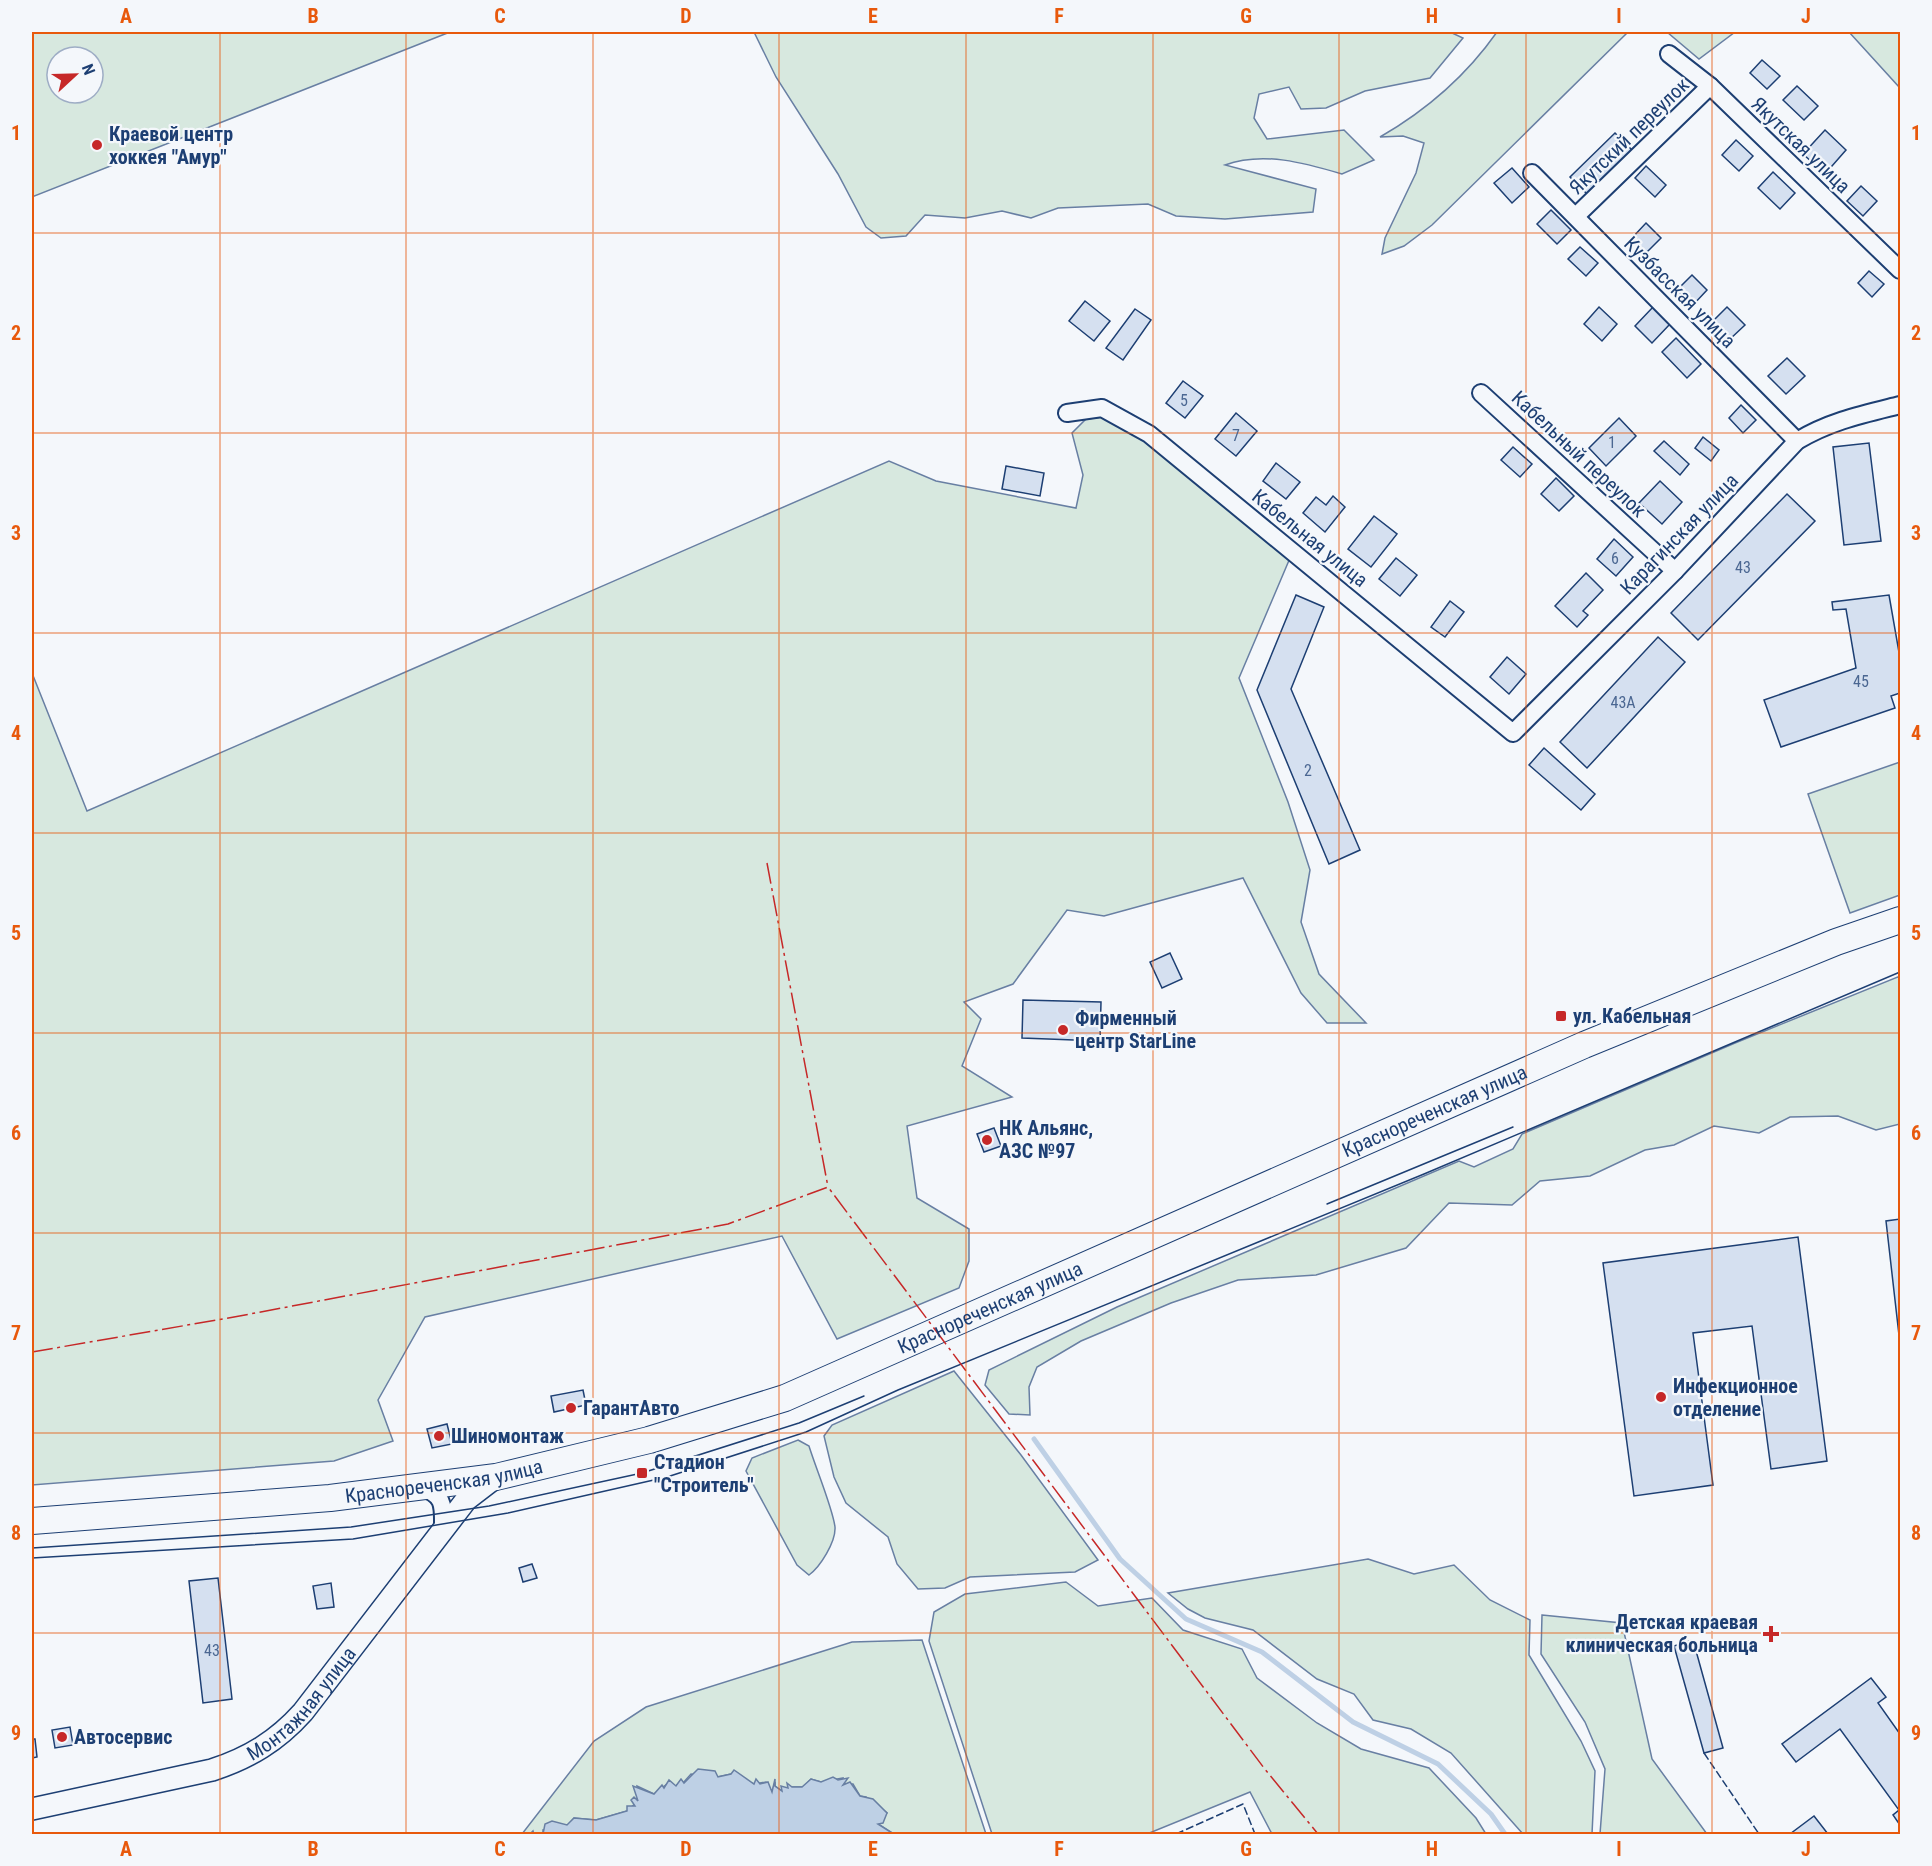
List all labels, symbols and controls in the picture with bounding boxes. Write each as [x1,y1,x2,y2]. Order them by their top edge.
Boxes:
text: A [120,4,132,28]
text: B [307,4,319,28]
text: C [494,4,506,28]
text: D [680,4,692,28]
text: E [868,4,878,28]
text: F [1054,4,1064,28]
text: G [1240,4,1252,28]
text: H [1426,4,1438,28]
text: I [1616,4,1622,28]
text: J [1801,4,1811,28]
north arrow [45,45,105,105]
text: N [78,61,99,78]
street label: Якутский переулок [1564,73,1694,199]
street label: Якутская улица [1747,92,1855,198]
text: 1 [11,121,21,145]
text: 1 [1911,121,1921,145]
place label: Краевой центр хоккея "Амур" [109,122,233,169]
marker: Краевой центр хоккея "Амур" [90,138,104,152]
street label: Кузбасская улица [1619,231,1741,353]
text: 2 [11,321,21,345]
text: 2 [1911,321,1921,345]
street label: Кабельный переулок [1507,386,1651,523]
house number: 5 [1180,391,1188,410]
house number: 7 [1232,426,1240,445]
house number: 1 [1608,433,1616,452]
street label: Карагинская улица [1615,468,1743,600]
street label: Кабельная улица [1247,484,1373,592]
text: 3 [11,521,21,545]
text: 3 [1911,521,1921,545]
house number: 6 [1611,549,1619,568]
house number: 43 [1735,558,1751,577]
house number: 45 [1853,672,1869,691]
house number: 43А [1610,693,1636,712]
text: 4 [11,721,21,745]
text: 4 [1911,721,1921,745]
house number: 2 [1304,761,1312,780]
text: 5 [11,921,21,945]
text: 5 [1911,921,1921,945]
place label: ул. Кабельная [1573,1004,1691,1028]
place label: Фирменный центр StarLine [1075,1006,1196,1053]
marker: ул. Кабельная [1554,1009,1568,1023]
marker: Фирменный центр StarLine [1056,1023,1070,1037]
street label: Краснореченская улица [1338,1060,1531,1162]
place label: НК Альянс, АЗС №97 [999,1116,1093,1163]
text: 6 [11,1121,21,1145]
text: 6 [1911,1121,1921,1145]
marker: НК Альянс, АЗС №97 [980,1133,994,1147]
street label: Краснореченская улица [894,1256,1086,1359]
text: 7 [11,1321,21,1345]
text: 7 [1911,1321,1921,1345]
place label: Инфекционное отделение [1673,1374,1798,1421]
marker: Инфекционное отделение [1654,1390,1668,1404]
place label: ГарантАвто [583,1396,680,1420]
marker: ГарантАвто [564,1401,578,1415]
place label: Шиномонтаж [451,1424,564,1448]
marker: Шиномонтаж [432,1429,446,1443]
place label: Стадион "Строитель" [654,1450,754,1497]
street label: Краснореченская улица [344,1454,545,1508]
marker: Стадион "Строитель" [635,1466,649,1480]
text: 8 [11,1521,21,1545]
text: 8 [1911,1521,1921,1545]
place label: Детская краевая клиническая больница [1565,1610,1758,1657]
marker: Детская краевая клиническая больница [1762,1625,1780,1643]
house number: 43 [204,1641,220,1660]
street label: Монтажная улица [242,1642,361,1766]
text: 9 [11,1721,21,1745]
text: 9 [1911,1721,1921,1745]
place label: Автосервис [74,1725,172,1749]
marker: Автосервис [55,1730,69,1744]
text: A [120,1837,132,1861]
text: B [307,1837,319,1861]
text: C [494,1837,506,1861]
text: D [680,1837,692,1861]
text: E [868,1837,878,1861]
text: F [1054,1837,1064,1861]
text: G [1240,1837,1252,1861]
text: H [1426,1837,1438,1861]
text: I [1616,1837,1622,1861]
text: J [1801,1837,1811,1861]

